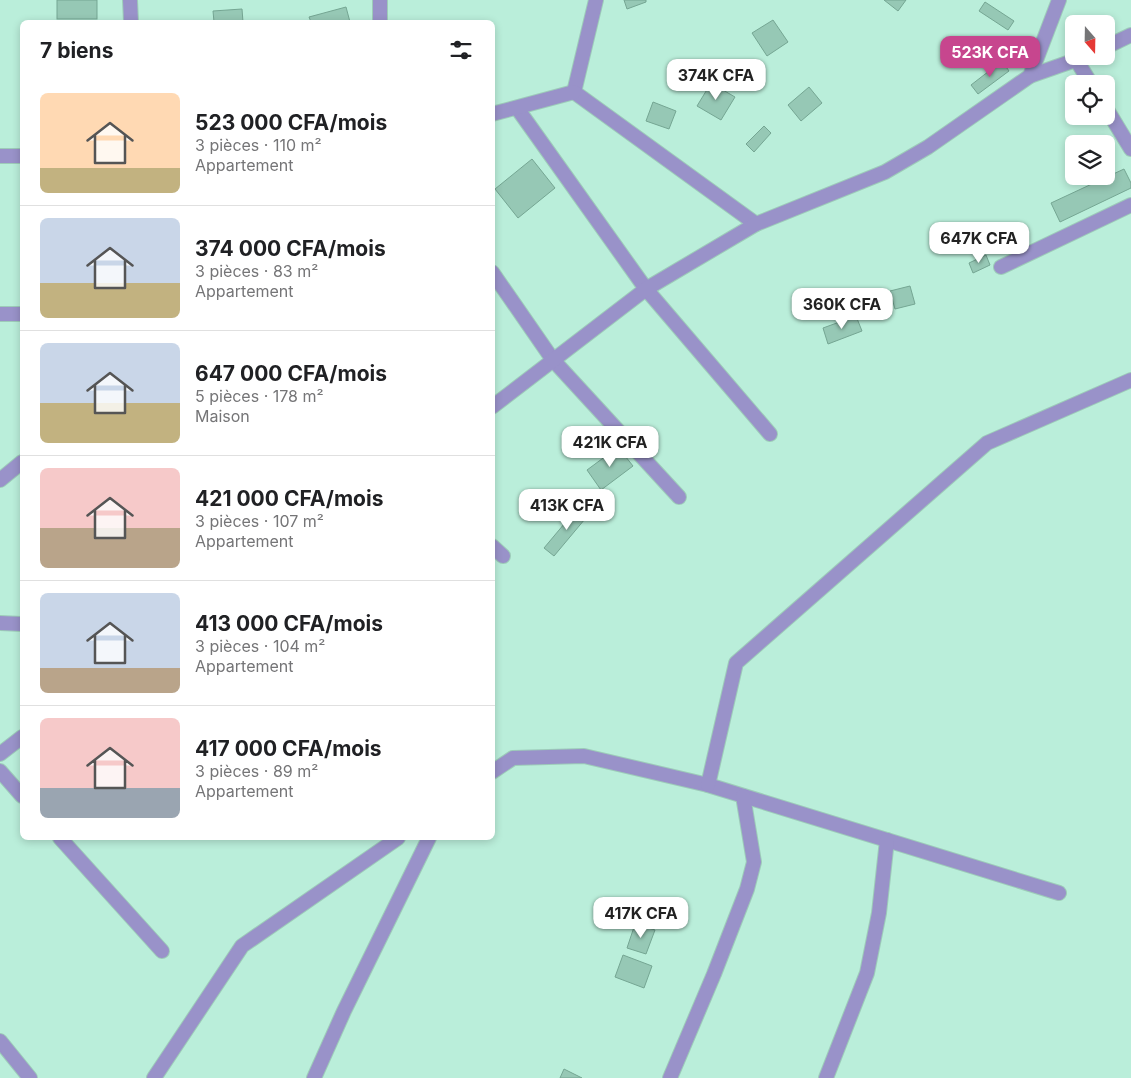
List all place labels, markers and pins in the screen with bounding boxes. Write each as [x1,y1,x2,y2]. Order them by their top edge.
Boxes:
pin: 523K CFA [938,36,1042,78]
pin: 374K CFA [664,58,768,101]
pin: 647K CFA [927,222,1031,264]
pin: 360K CFA [790,288,894,330]
pin: 421K CFA [558,426,662,468]
pin: 413K CFA [515,488,619,531]
pin: 417K CFA [589,896,693,939]

